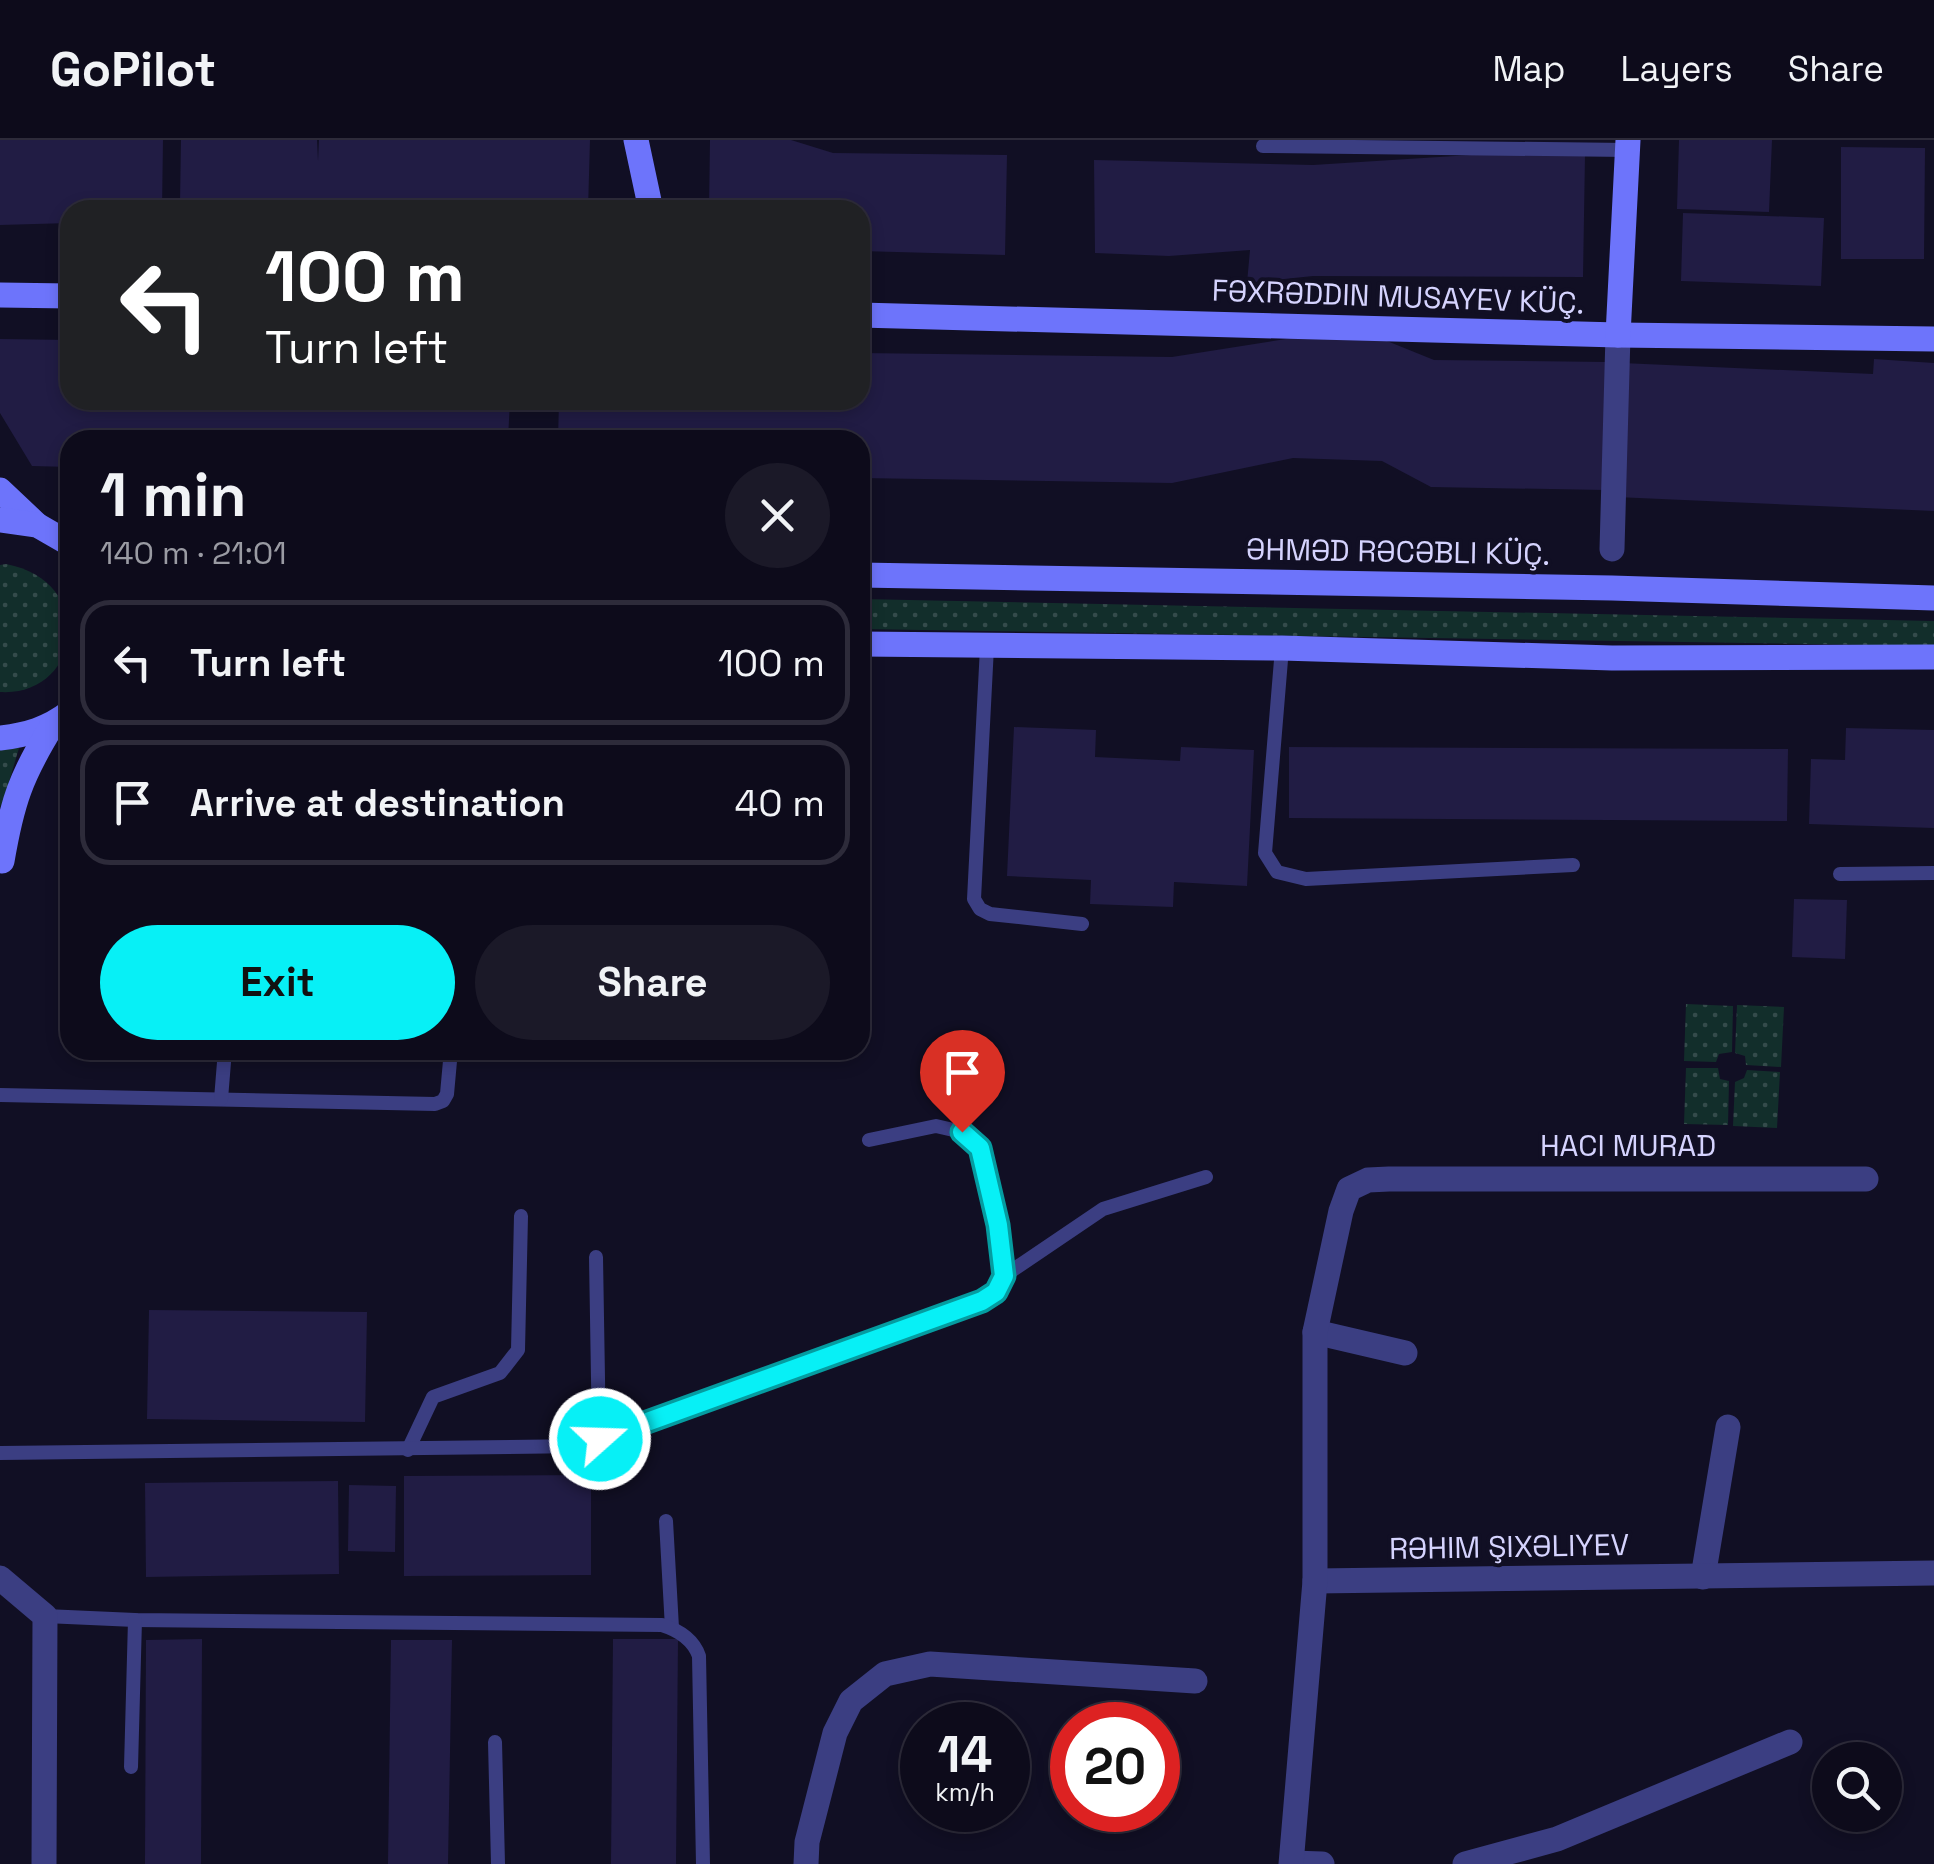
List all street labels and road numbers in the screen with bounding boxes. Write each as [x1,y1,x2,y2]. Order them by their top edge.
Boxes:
street label: FƏXRƏDDIN MUSAYEV KÜÇ. [1211,271,1585,322]
street label: ƏHMƏD RƏCƏBLI KÜÇ. [1246,529,1550,574]
street label: HACI MURAD [1540,1126,1716,1165]
street label: RƏHIM ŞIXƏLIYEV [1389,1525,1629,1568]

